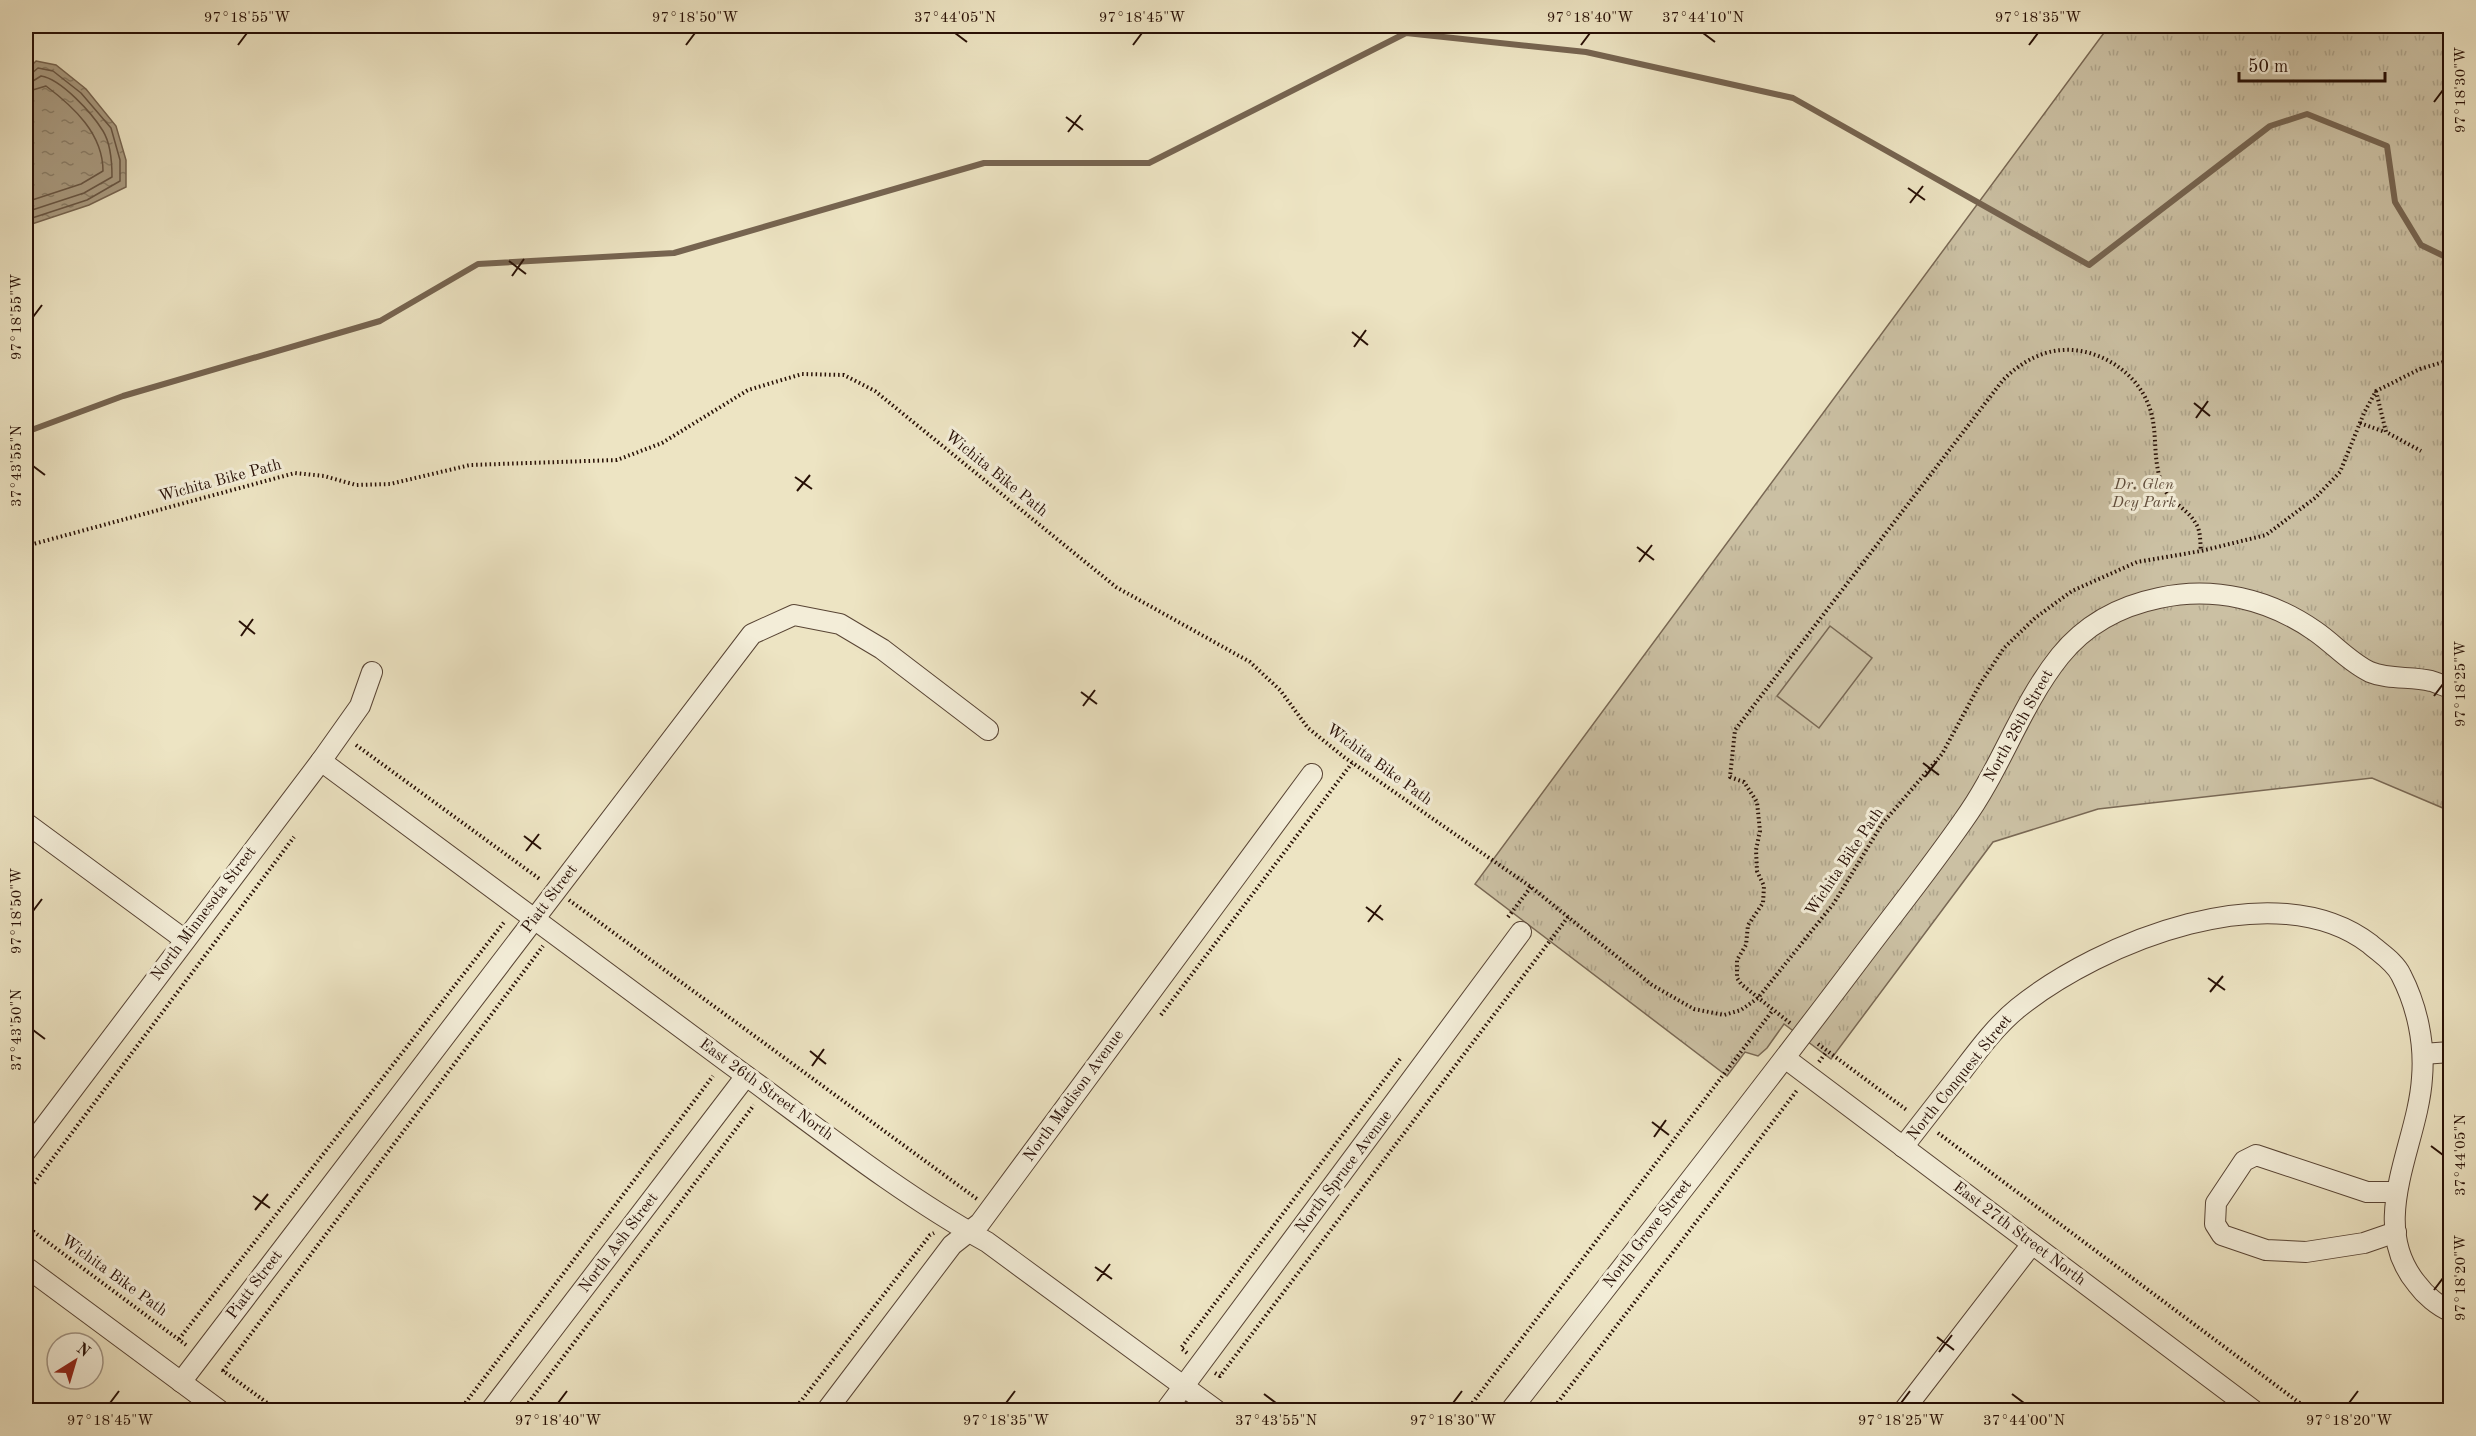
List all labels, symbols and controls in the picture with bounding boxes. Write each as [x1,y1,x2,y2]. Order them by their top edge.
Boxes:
text: 97°18'55"W [204,11,290,26]
text: 97°18'50"W [652,11,738,26]
text: 37°44'05"N [914,11,996,26]
text: 97°18'45"W [1099,11,1185,26]
text: 97°18'40"W [1547,11,1633,26]
text: 37°44'10"N [1662,11,1744,26]
text: 97°18'35"W [1995,11,2081,26]
scale bar [2239,45,2384,83]
text: 97°18'30"W [2454,47,2469,133]
text: 50 m [2248,58,2288,76]
text: 97°18'55"W [10,274,25,360]
text: 37°43'55"N [10,425,25,507]
street label: Wichita Bike Path [942,428,1050,520]
street label: Wichita Bike Path [157,457,283,505]
park label: Dr. Glen Dey Park [2111,477,2176,511]
text: 97°18'25"W [2454,641,2469,727]
street label: North 28th Street [1982,667,2057,785]
street label: Wichita Bike Path [1323,721,1435,809]
street label: Wichita Bike Path [1803,805,1887,919]
street label: North Minnesota Street [148,844,260,984]
street label: Piatt Street [519,861,581,936]
text: 97°18'50"W [10,868,25,954]
text: 37°43'50"N [10,989,25,1071]
street label: North Conquest Street [1905,1012,2016,1144]
street label: North Madison Avenue [1021,1027,1127,1165]
street label: East 26th Street North [696,1036,836,1144]
street label: North Spruce Avenue [1293,1108,1395,1236]
text: 37°44'05"N [2454,1114,2469,1196]
street label: North Grove Street [1601,1176,1695,1291]
street label: East 27th Street North [1950,1179,2088,1289]
street label: North Ash Street [576,1190,662,1296]
street label: Wichita Bike Path [58,1232,170,1320]
text: 97°18'20"W [2454,1235,2469,1321]
street label: Piatt Street [224,1247,286,1322]
north arrow [45,1331,105,1391]
text: N [73,1341,93,1361]
text: 97°18'45"W [67,1414,153,1429]
text: 97°18'40"W [515,1414,601,1429]
text: 97°18'35"W [963,1414,1049,1429]
text: 37°43'55"N [1235,1414,1317,1429]
text: 97°18'30"W [1410,1414,1496,1429]
text: 97°18'25"W [1858,1414,1944,1429]
text: 37°44'00"N [1983,1414,2065,1429]
text: 97°18'20"W [2306,1414,2392,1429]

